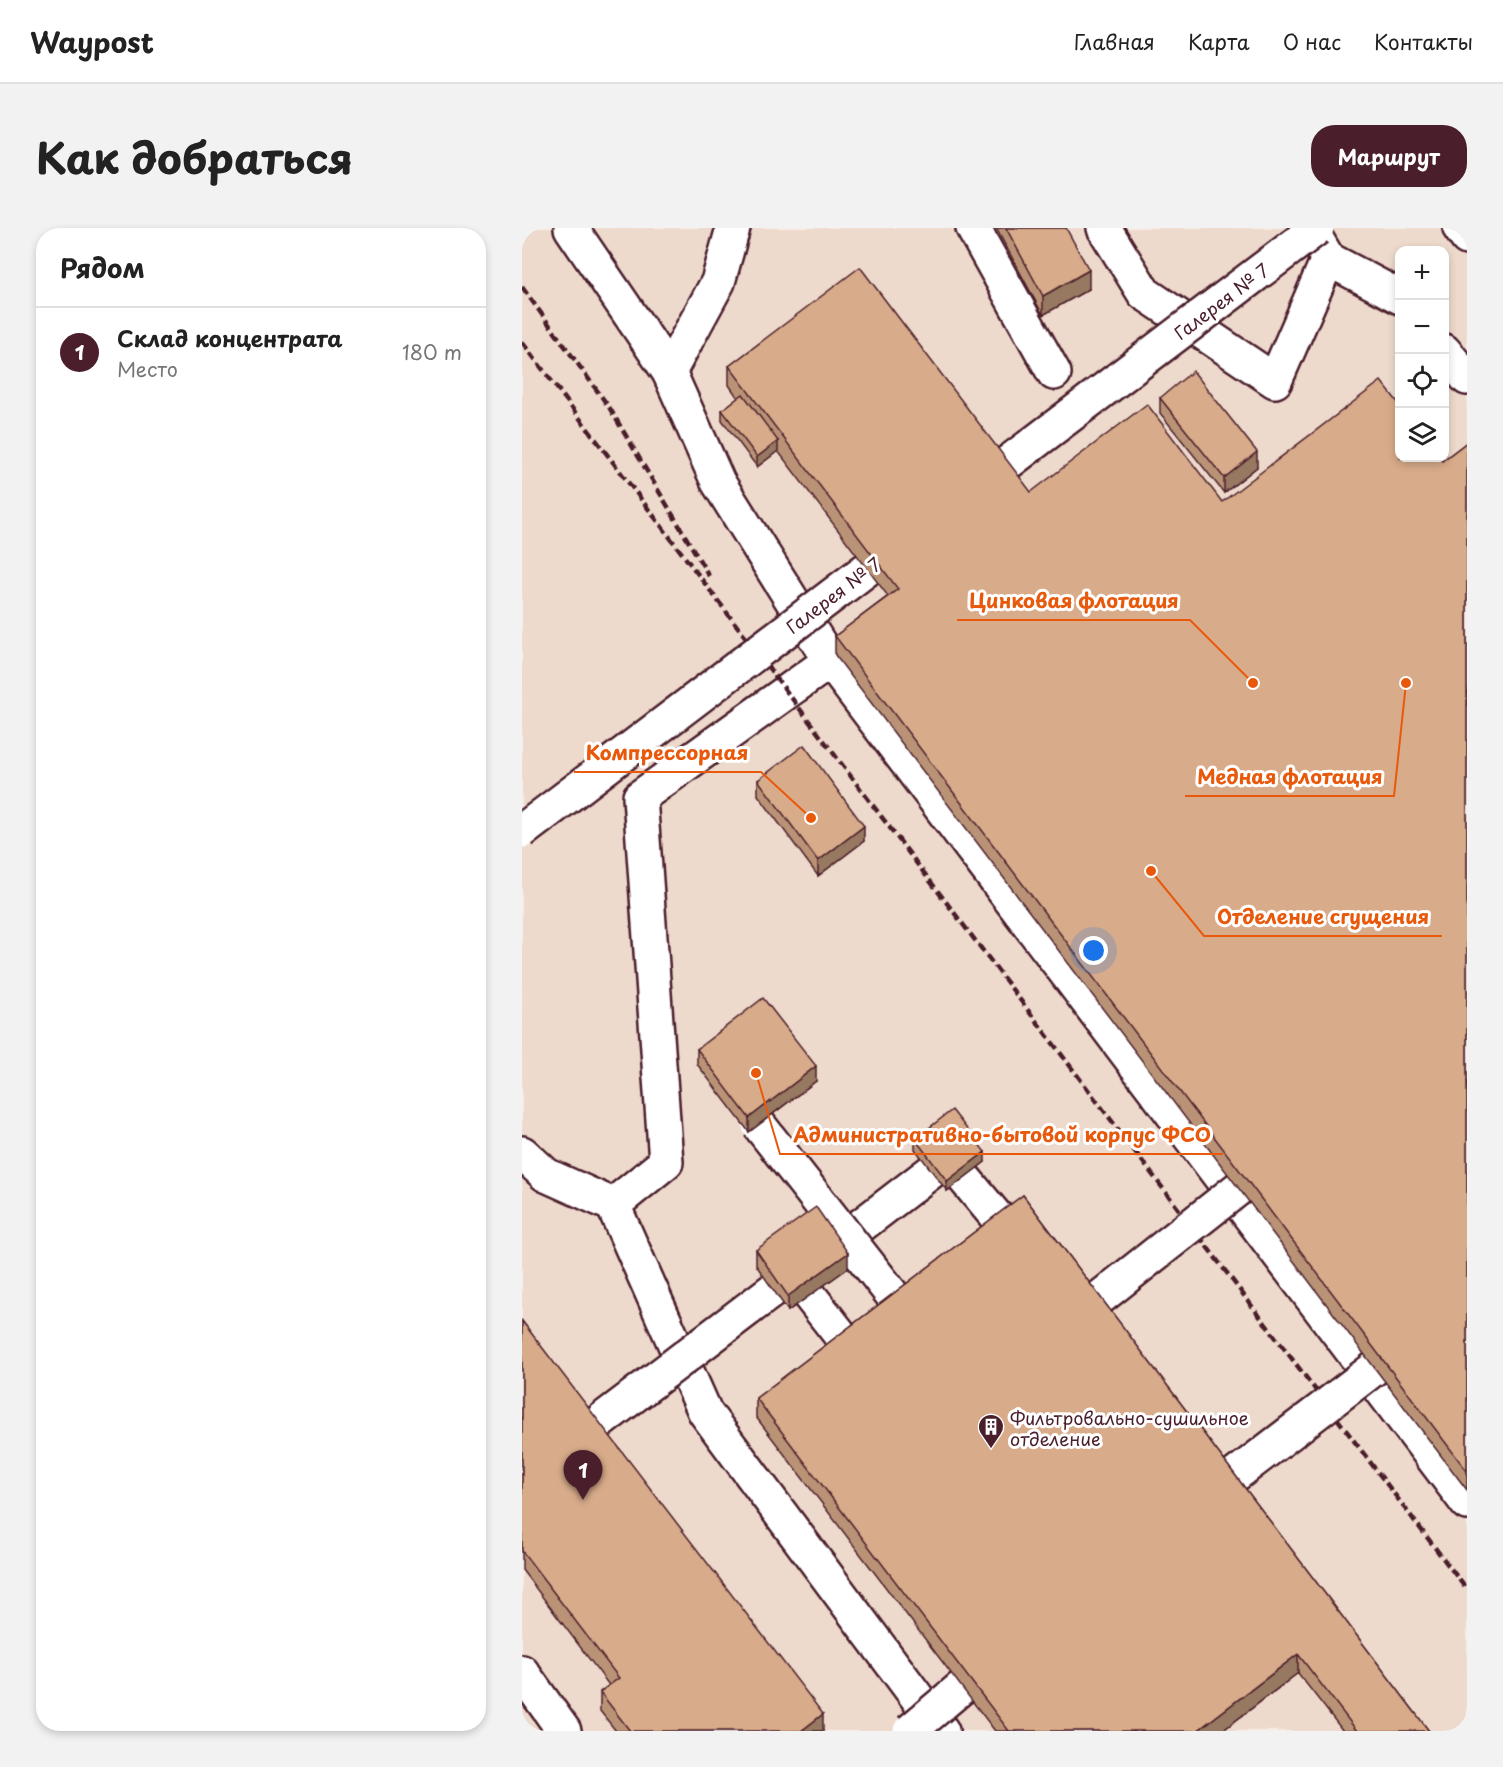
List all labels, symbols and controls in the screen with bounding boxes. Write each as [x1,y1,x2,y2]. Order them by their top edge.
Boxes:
text: Waypost [30,20,154,63]
text: Главная [1074,25,1155,57]
text: Карта [1188,25,1250,57]
text: О нас [1283,25,1341,57]
text: Контакты [1374,25,1473,57]
text: Как добраться [36,125,353,188]
button: Маршрут [1311,125,1467,187]
map controls [1395,246,1449,462]
button: + [1395,246,1449,300]
text: Рядом [60,248,145,287]
street label: Галерея № 7 [1168,256,1274,346]
button: − [1395,300,1449,354]
text: Склад концентрата [117,321,343,354]
text: 1 [75,337,84,367]
text: 180 m [402,337,462,367]
text: Место [117,354,178,384]
button: locate [1395,354,1449,408]
button: layers [1395,408,1449,462]
street label: Галерея № 7 [780,550,886,640]
callout: Цинковая флотация [957,582,1190,620]
text: Цинковая флотация [969,585,1179,615]
callout: Компрессорная [574,734,761,772]
text: Компрессорная [586,737,748,767]
callout: Медная флотация [1185,758,1394,796]
text: Медная флотация [1197,761,1383,791]
callout: Отделение сгущения [1204,898,1442,936]
text: Отделение сгущения [1217,901,1429,931]
your location [1079,936,1108,965]
callout: Административно-бытовой корпус ФСО [780,1116,1223,1154]
text: Административно-бытовой корпус ФСО [793,1119,1211,1149]
place label: Фильтровально-сушильное отделение [1010,1404,1249,1452]
building icon: Фильтровально-сушильное отделение [976,1412,1006,1450]
pin: 1 [564,1450,602,1500]

